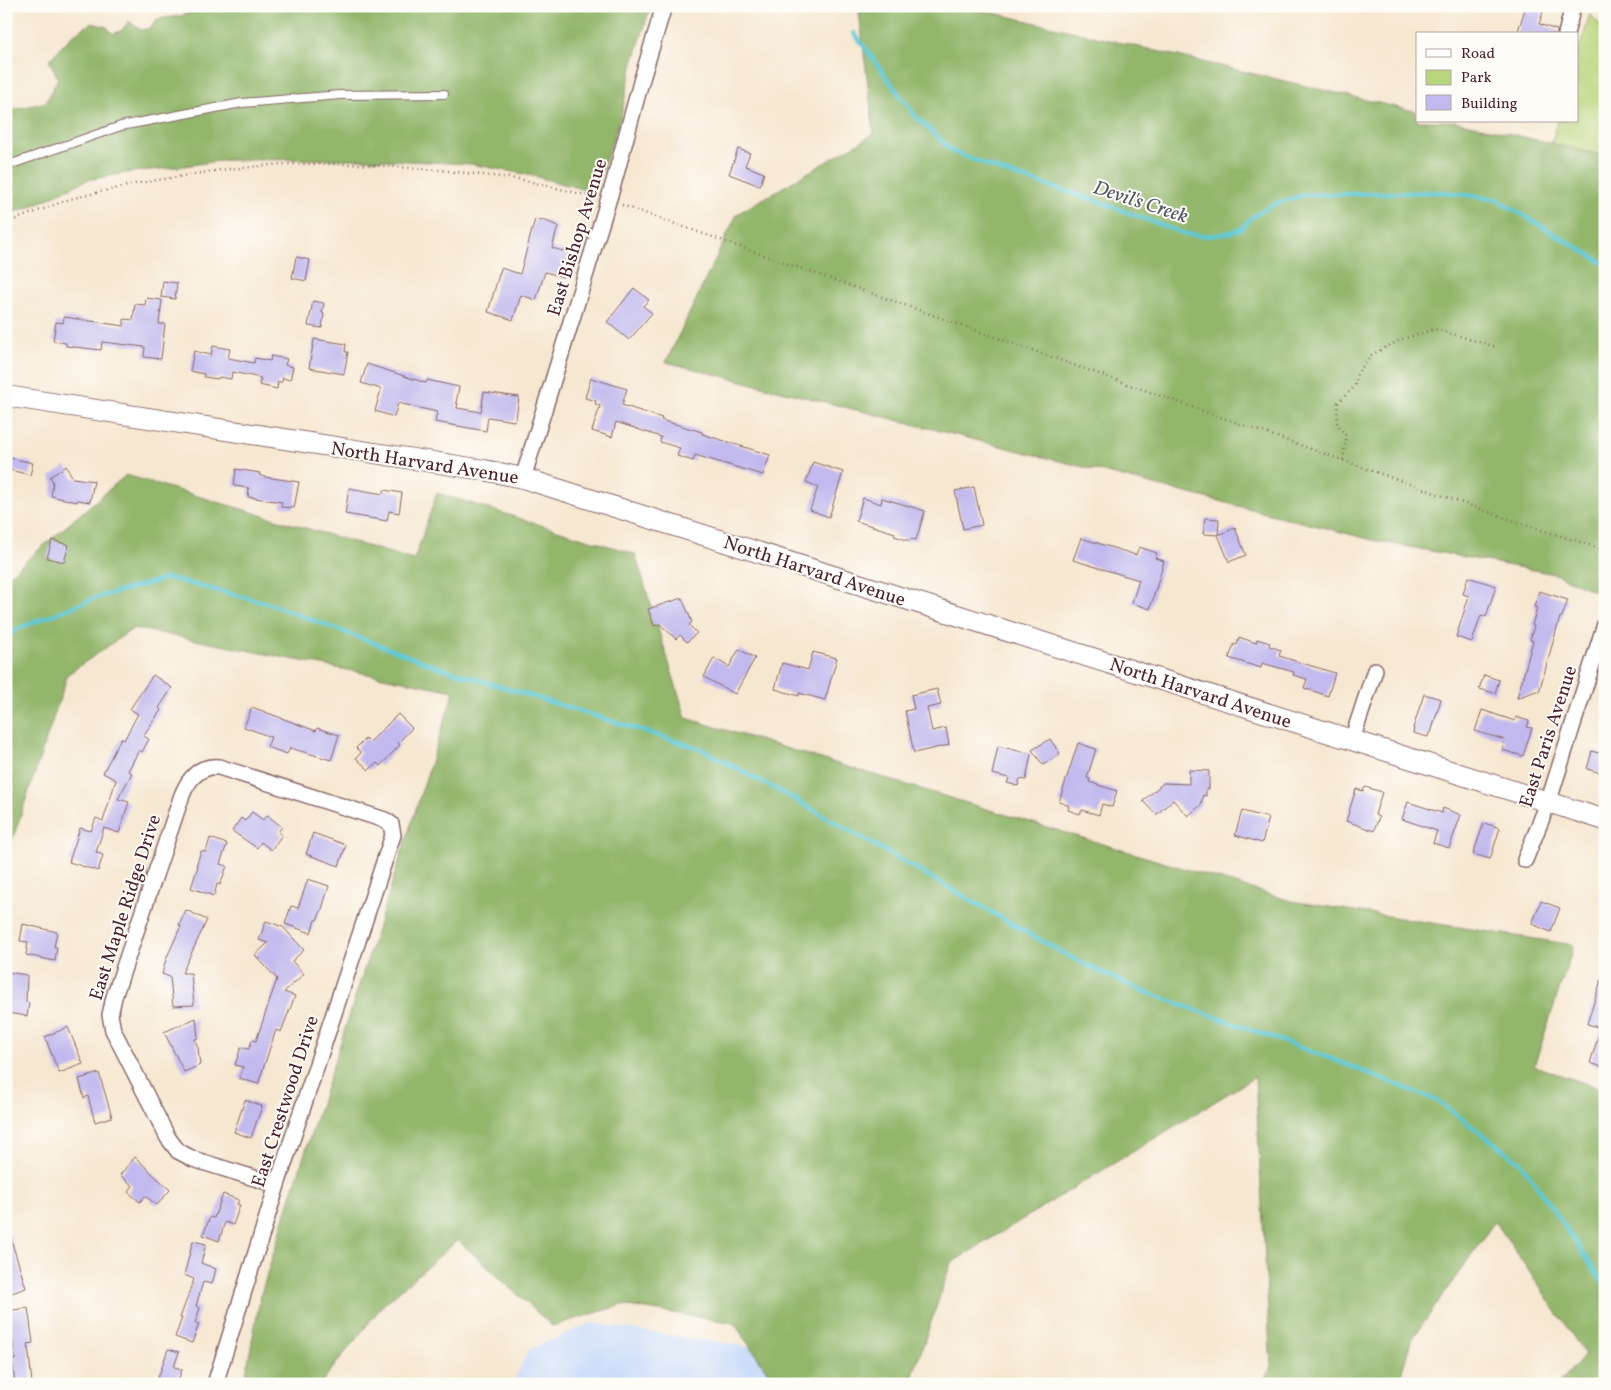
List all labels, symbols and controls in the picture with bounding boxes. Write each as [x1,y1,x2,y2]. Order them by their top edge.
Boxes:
legend [1416,32,1578,122]
text: Road [1461,44,1495,65]
text: Park [1461,68,1492,89]
text: Building [1461,94,1518,115]
street label: East Bishop Avenue [542,156,614,320]
water label: Devil's Creek [1089,174,1191,231]
street label: North Harvard Avenue [329,436,520,492]
street label: North Harvard Avenue [720,530,909,614]
street label: North Harvard Avenue [1106,652,1295,736]
street label: East Paris Avenue [1514,662,1584,811]
street label: East Maple Ridge Drive [84,811,168,1004]
street label: East Crestwood Drive [246,1012,326,1191]

